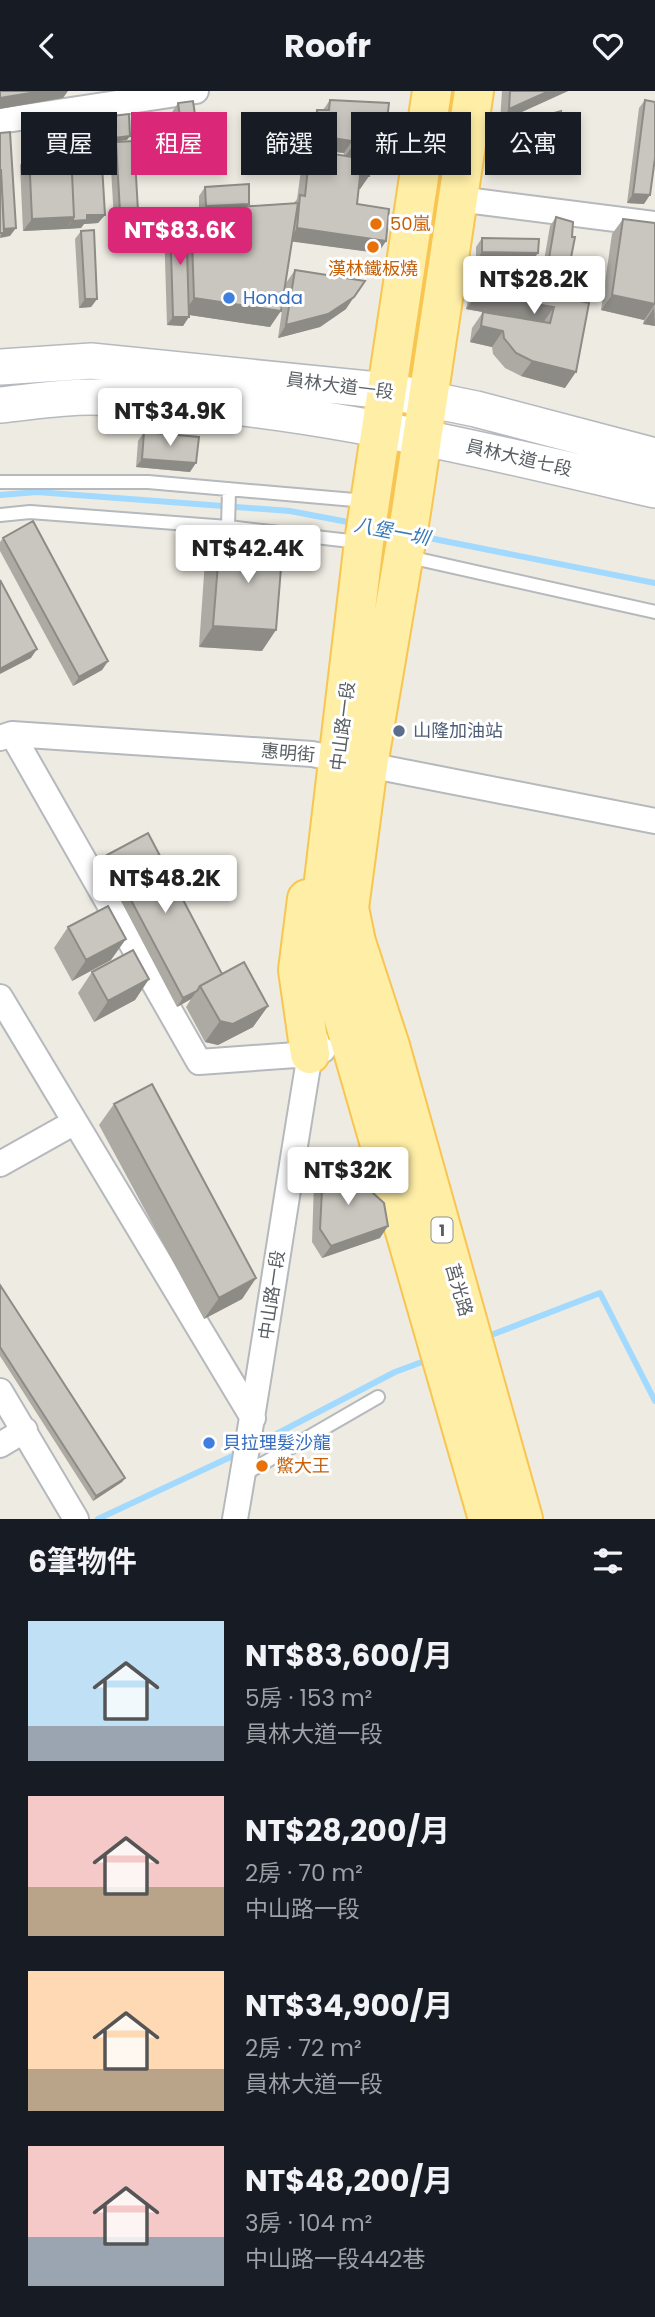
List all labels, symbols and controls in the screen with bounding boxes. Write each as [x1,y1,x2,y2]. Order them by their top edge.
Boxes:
text: Roofr [284,23,371,68]
icon: back [28,27,66,65]
icon: heart [589,27,627,65]
chip: 買屋 [21,112,117,175]
chip: 租屋 [131,112,227,175]
chip: 篩選 [241,112,337,175]
chip: 新上架 [351,112,471,175]
chip: 公寓 [485,112,581,175]
pin: NT$83.6K [108,207,252,267]
place label: 50嵐 [390,211,431,236]
text: NT$83.6K [124,214,236,246]
marker: 50嵐 [368,216,384,232]
marker: 漢林鐵板燒 [365,239,381,255]
place label: 漢林鐵板燒 [328,256,418,281]
pin: NT$28.2K [462,257,606,316]
text: NT$28.2K [479,263,589,295]
place label: Honda [243,285,303,310]
marker: Honda [221,290,237,306]
street label: 員林大道一段 [285,367,395,404]
pin: NT$34.9K [98,389,242,448]
text: NT$34.9K [114,395,226,427]
street label: 員林大道七段 [464,433,575,482]
water label: 八堡一圳 [352,511,435,553]
pin: NT$42.4K [176,525,320,585]
text: NT$42.4K [192,532,304,564]
street label: 中山路一段 [325,680,360,772]
place label: 山隆加油站 [413,718,503,743]
marker: 山隆加油站 [391,723,407,739]
street label: 惠明街 [260,738,316,767]
pin: NT$48.2K [93,855,237,915]
text: NT$48.2K [109,862,221,894]
pin: NT$32K [291,1147,405,1207]
text: NT$32K [303,1154,393,1186]
road number: 1 [432,1217,452,1243]
street label: 中山路一段 [253,1249,290,1341]
street label: 莒光路 [440,1260,479,1319]
place label: 貝拉理髮沙龍 [223,1430,331,1455]
marker: 貝拉理髮沙龍 [201,1435,217,1451]
place label: 鱉大王 [276,1453,330,1478]
marker: 鱉大王 [254,1458,270,1474]
text: 6筆物件 [28,1540,137,1583]
icon: filters [589,1542,627,1580]
text: NT$83,600/月 [245,1634,453,1677]
icon: home [84,1649,168,1733]
text: 5房 · 153 m² [245,1682,372,1714]
text: 員林大道一段 [245,1718,383,1750]
text: NT$28,200/月 [245,1809,450,1852]
icon: home [84,1824,168,1908]
text: 2房 · 70 m² [245,1857,363,1889]
text: 中山路一段 [245,1893,360,1925]
text: NT$34,900/月 [245,1984,453,2027]
icon: home [84,1999,168,2083]
text: 2房 · 72 m² [245,2032,362,2064]
text: 員林大道一段 [245,2068,383,2100]
text: NT$48,200/月 [245,2159,453,2202]
icon: home [84,2174,168,2258]
text: 3房 · 104 m² [245,2207,372,2239]
text: 中山路一段442巷 [245,2243,425,2275]

